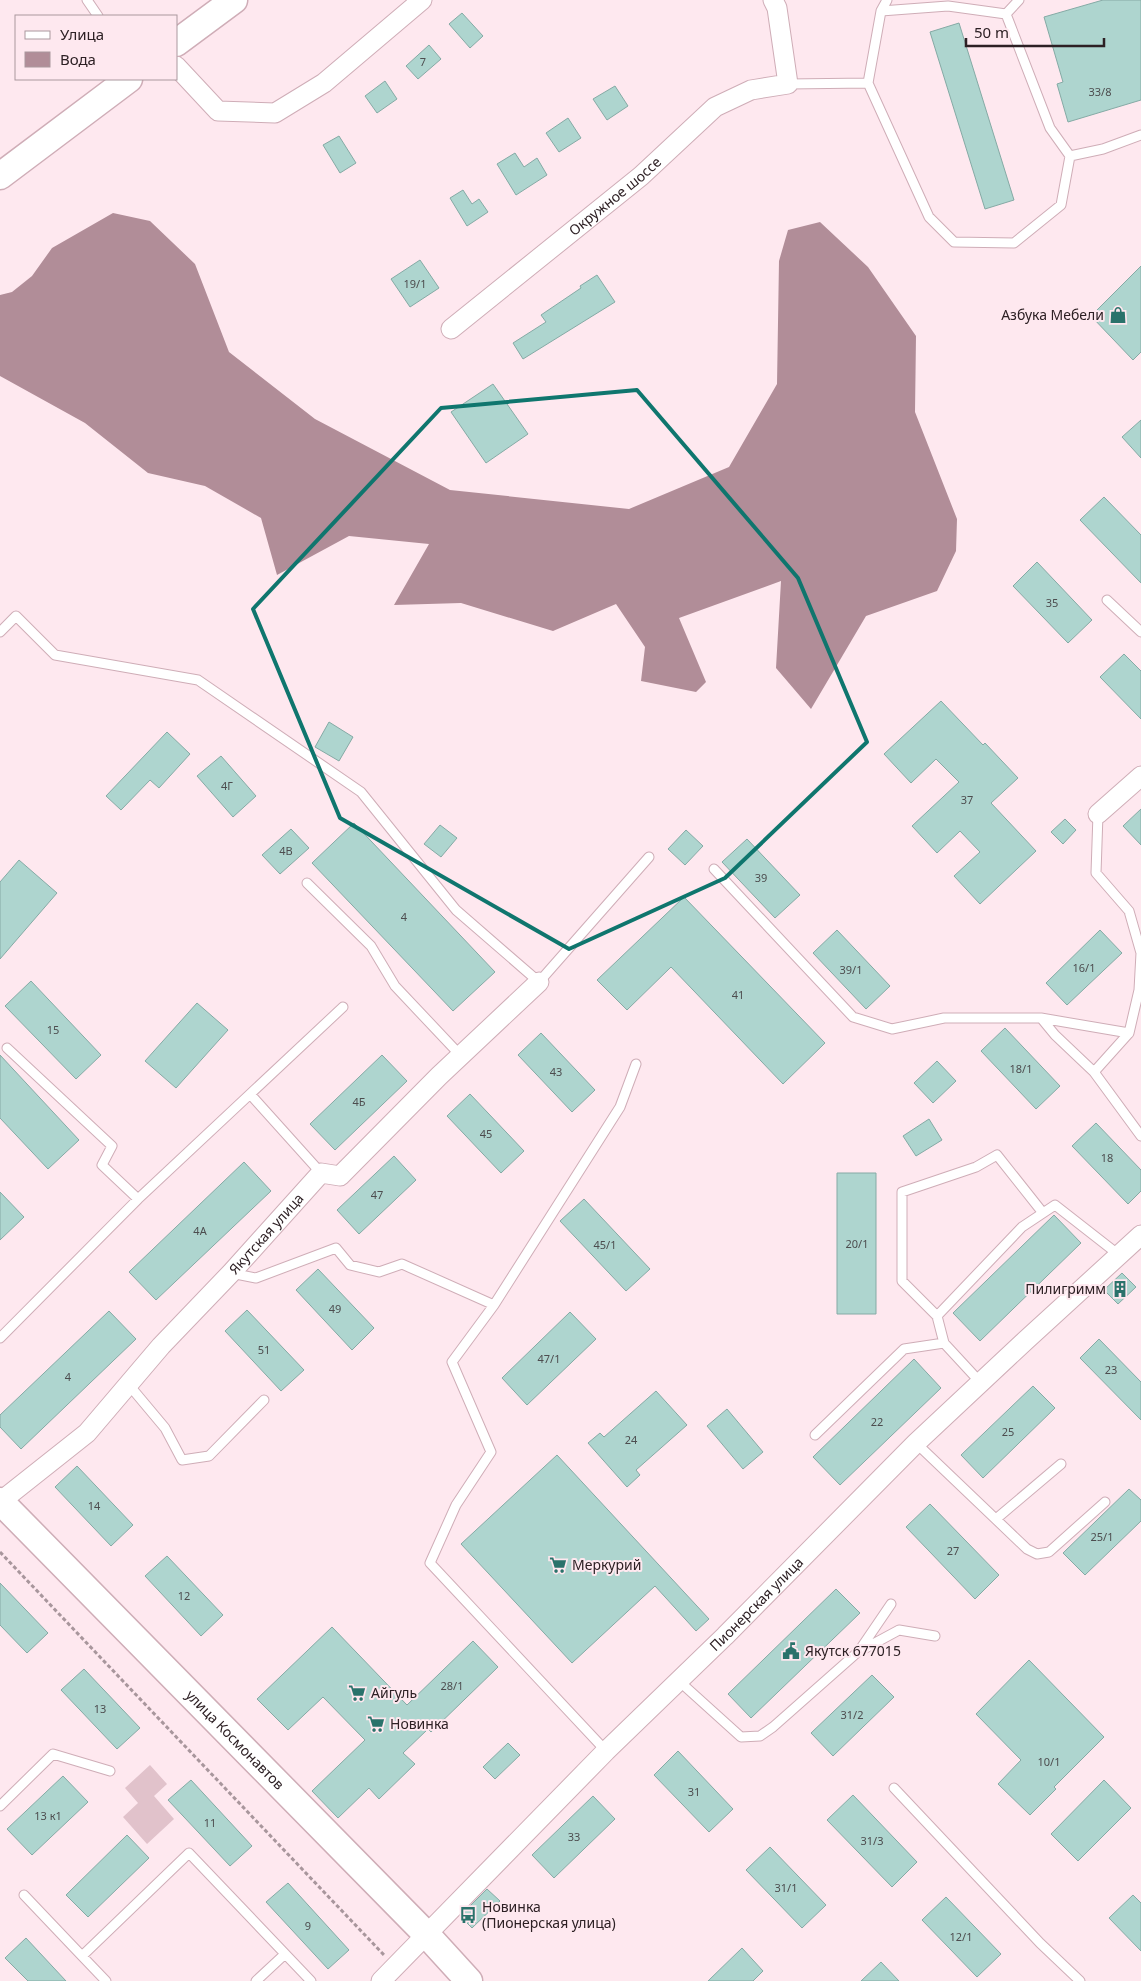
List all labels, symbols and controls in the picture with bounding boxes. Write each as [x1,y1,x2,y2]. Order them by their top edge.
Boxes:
legend [15,15,178,80]
scale bar [966,15,1104,47]
text: 50 m [974,22,1009,42]
text: Улица [60,24,104,44]
text: Вода [60,49,96,69]
house number: 7 [420,54,426,69]
house number: 33/8 [1089,84,1111,99]
street label: Окружное шоссе [565,152,665,240]
house number: 19/1 [404,276,426,291]
place label: Азбука Мебели [1001,305,1104,324]
shop icon: Азбука Мебели [1108,305,1128,325]
house number: 35 [1046,595,1058,610]
house number: 4Г [221,778,233,793]
house number: 37 [961,792,973,807]
house number: 4В [279,843,293,858]
house number: 39 [755,870,767,885]
house number: 4 [401,909,408,924]
house number: 16/1 [1073,960,1095,975]
house number: 39/1 [840,962,862,977]
house number: 41 [732,987,744,1002]
house number: 15 [47,1022,59,1037]
house number: 18/1 [1010,1061,1032,1076]
house number: 43 [550,1064,562,1079]
house number: 4Б [352,1094,366,1109]
house number: 45 [480,1126,492,1141]
house number: 18 [1101,1150,1113,1165]
house number: 47 [371,1187,383,1202]
street label: Якутская улица [224,1189,307,1278]
house number: 4А [193,1223,208,1238]
house number: 20/1 [846,1236,868,1251]
house number: 45/1 [594,1237,616,1252]
place label: Пилигримм [1025,1279,1106,1298]
building icon: Пилигримм [1110,1279,1130,1299]
house number: 49 [329,1301,341,1316]
house number: 51 [258,1342,270,1357]
house number: 47/1 [538,1351,560,1366]
house number: 23 [1105,1362,1117,1377]
house number: 4 [65,1369,72,1384]
house number: 22 [871,1414,883,1429]
house number: 25 [1002,1424,1014,1439]
house number: 24 [625,1432,638,1447]
house number: 14 [88,1498,101,1513]
house number: 25/1 [1091,1529,1113,1544]
house number: 27 [947,1543,959,1558]
street label: Пионерская улица [705,1553,807,1655]
supermarket icon: Меркурий [548,1555,568,1575]
place label: Меркурий [572,1555,641,1574]
house number: 12 [178,1588,190,1603]
public building icon: Якутск 677015 [781,1641,801,1661]
place label: Якутск 677015 [805,1641,901,1660]
house number: 28/1 [441,1678,463,1693]
supermarket icon: Айгуль [347,1683,367,1703]
place label: Айгуль [371,1683,417,1702]
street label: улица Космонавтов [182,1685,289,1794]
house number: 13 [94,1701,106,1716]
house number: 31/2 [841,1707,863,1722]
supermarket icon: Новинка [366,1714,386,1734]
place label: Новинка [390,1714,449,1733]
house number: 10/1 [1038,1754,1060,1769]
house number: 31 [688,1784,700,1799]
house number: 13 к1 [34,1808,62,1823]
house number: 11 [204,1815,216,1830]
house number: 33 [568,1829,580,1844]
house number: 31/3 [861,1833,883,1848]
house number: 31/1 [775,1880,797,1895]
place label: Новинка (Пионерская улица) [482,1897,616,1932]
bus stop icon: Новинка (Пионерская улица) [458,1905,478,1925]
house number: 9 [305,1918,311,1933]
house number: 12/1 [950,1929,972,1944]

